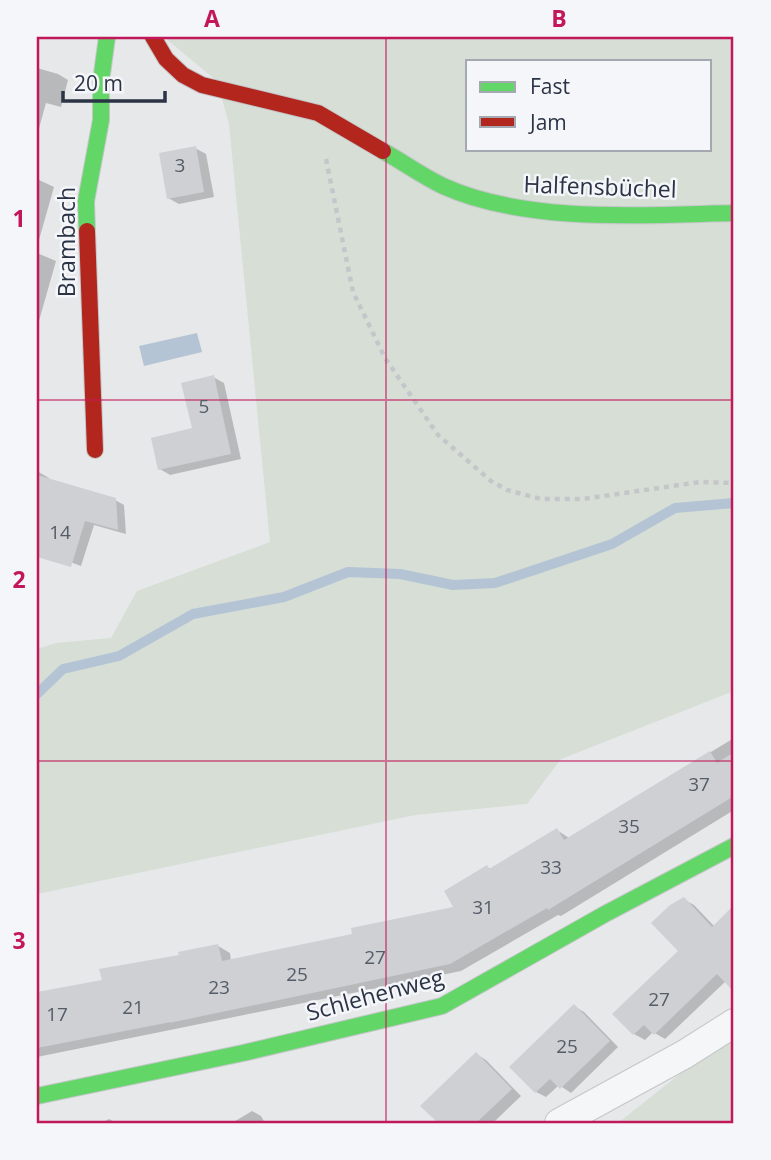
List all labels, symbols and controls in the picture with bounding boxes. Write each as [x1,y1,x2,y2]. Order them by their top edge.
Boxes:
text: A [204,2,220,34]
text: B [551,2,567,34]
scale bar [63,60,164,104]
legend [466,60,712,150]
text: 20 m [74,69,123,97]
text: Fast [530,72,570,100]
text: Jam [528,108,567,136]
house number: 3 [175,152,185,178]
street label: Halfensbüchel [523,167,677,205]
street label: Brambach [50,187,82,297]
text: 1 [12,202,26,234]
house number: 5 [199,393,209,419]
house number: 14 [49,519,71,545]
text: 2 [12,563,26,595]
house number: 37 [688,771,710,797]
house number: 35 [618,813,640,839]
house number: 33 [540,854,562,880]
house number: 31 [472,894,494,920]
text: 3 [12,924,26,956]
house number: 27 [364,944,386,970]
street label: Schlehenweg [303,960,447,1028]
house number: 25 [286,961,308,987]
house number: 23 [208,974,230,1000]
house number: 27 [648,986,670,1012]
house number: 21 [122,994,144,1020]
house number: 17 [46,1001,68,1027]
house number: 25 [556,1033,578,1059]

